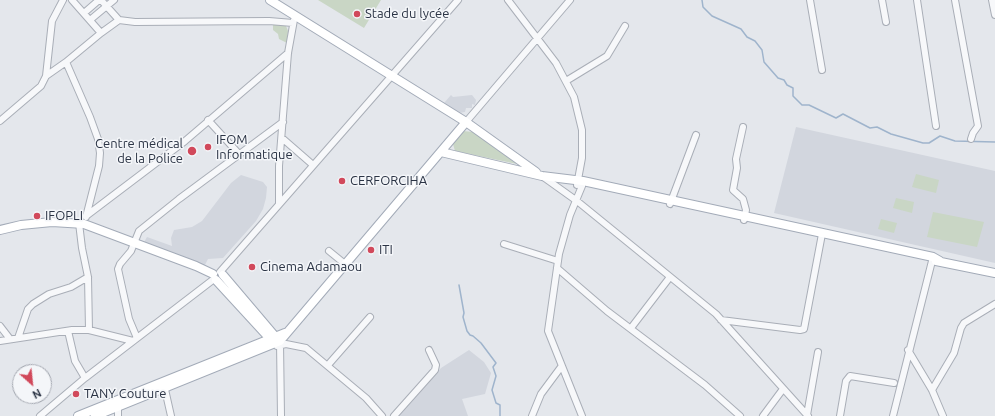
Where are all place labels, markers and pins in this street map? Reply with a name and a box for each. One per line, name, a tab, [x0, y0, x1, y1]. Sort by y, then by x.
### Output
place label: Stade du lycée	[365, 6, 449, 22]
marker: Stade du lycée	[352, 9, 362, 19]
place label: IFOM Informatique	[216, 132, 293, 163]
place label: Centre médical de la Police	[95, 136, 183, 167]
marker: IFOM Informatique	[203, 142, 213, 152]
marker: Centre médical de la Police	[186, 145, 198, 157]
place label: CERFORCIHA	[350, 173, 427, 189]
marker: CERFORCIHA	[337, 176, 347, 186]
place label: IFOPLI	[45, 208, 83, 224]
marker: IFOPLI	[32, 211, 42, 221]
place label: ITI	[379, 242, 393, 258]
marker: ITI	[366, 245, 376, 255]
place label: Cinema Adamaou	[260, 259, 362, 275]
marker: Cinema Adamaou	[247, 262, 257, 272]
place label: TANY Couture	[84, 386, 166, 402]
marker: TANY Couture	[71, 389, 81, 399]

